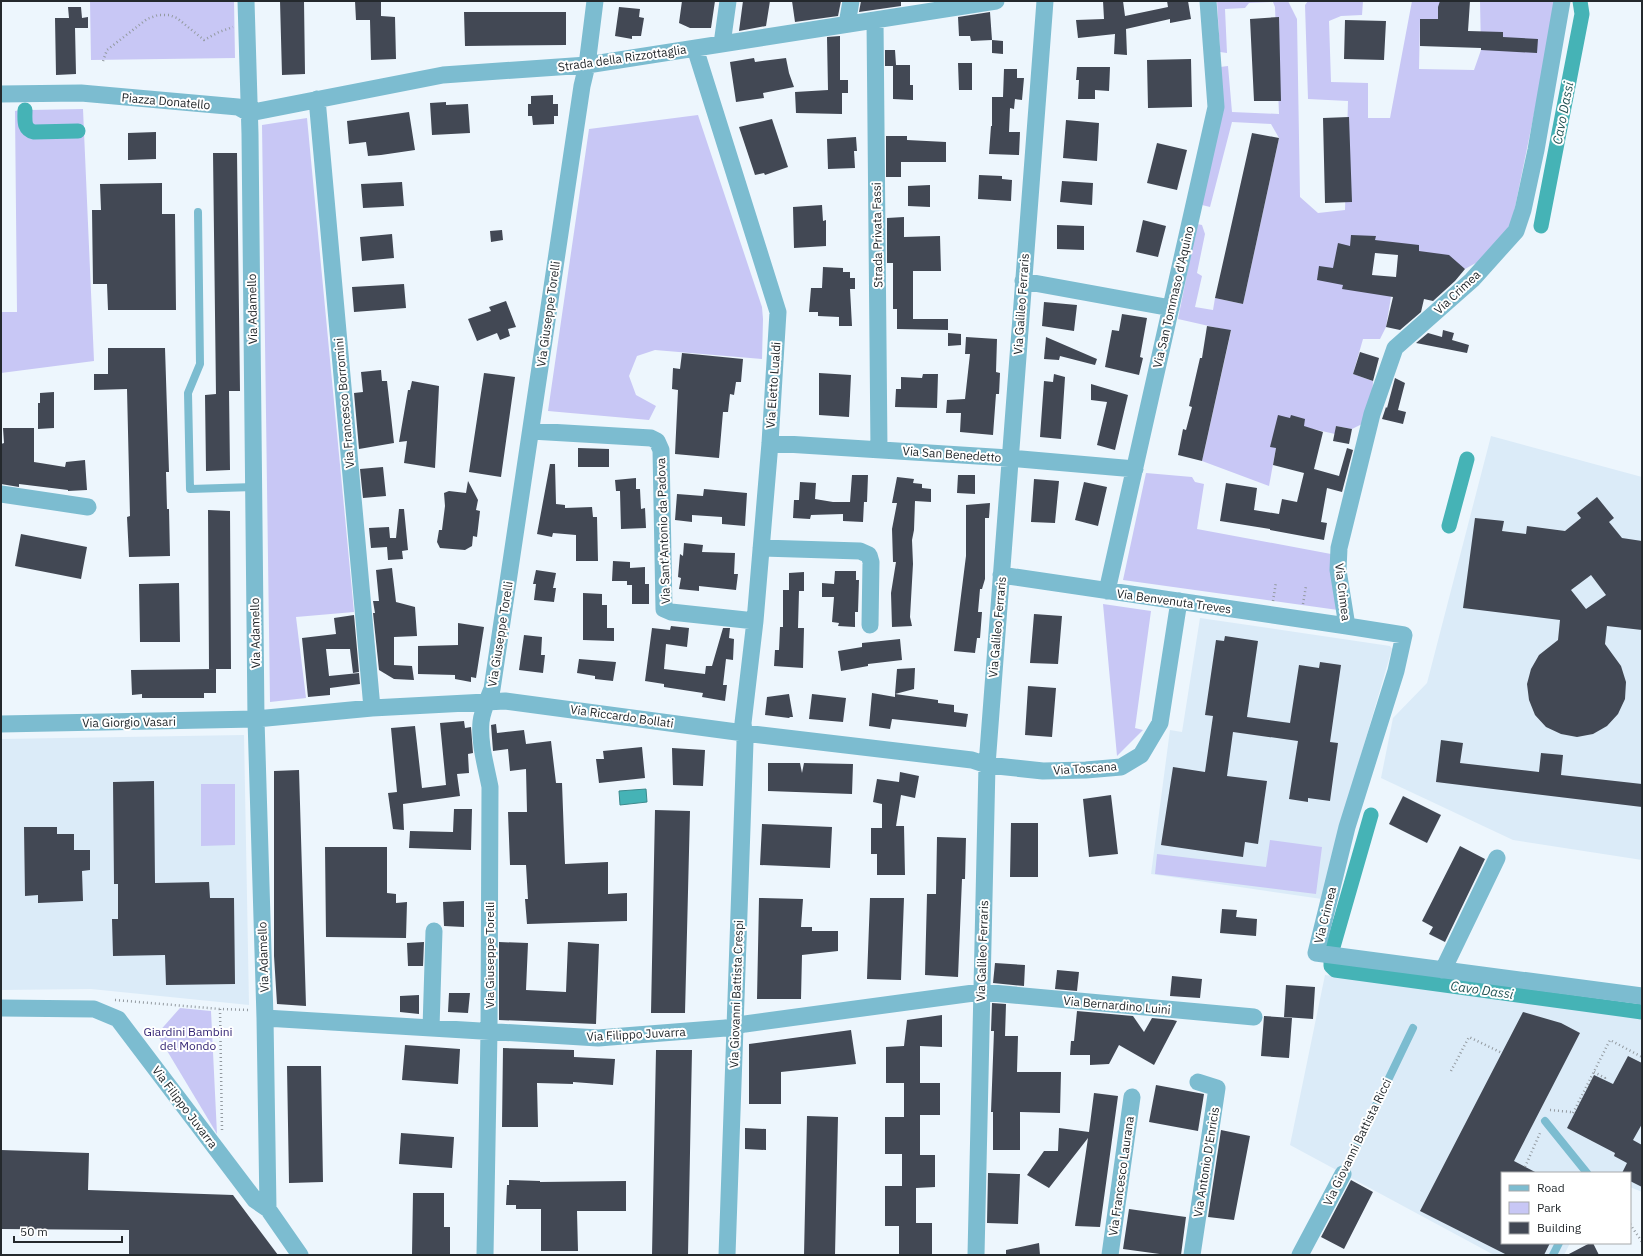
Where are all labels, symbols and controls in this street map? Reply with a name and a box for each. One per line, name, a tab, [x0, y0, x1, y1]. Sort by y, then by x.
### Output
street label: Strada della Rizzottaglia	[557, 41, 688, 74]
water label: Cavo Dassi	[1549, 80, 1577, 146]
street label: Piazza Donatello	[121, 90, 211, 112]
street label: Strada Privata Fassi	[869, 182, 885, 288]
street label: Via San Tommaso d'Aquino	[1149, 224, 1197, 370]
street label: Via Galileo Ferraris	[1010, 253, 1032, 355]
street label: Via Giuseppe Torelli	[533, 260, 563, 368]
street label: Via Crimea	[1431, 266, 1484, 317]
street label: Via Adamello	[244, 273, 260, 345]
street label: Via Francesco Borromini	[331, 337, 357, 469]
street label: Via Eletto Lualdi	[762, 341, 784, 429]
street label: Via San Benedetto	[902, 443, 1002, 465]
street label: Via Sant'Antonio da Padova	[653, 457, 673, 605]
street label: Via Crimea	[1332, 562, 1354, 622]
street label: Via Galileo Ferraris	[985, 576, 1009, 678]
street label: Via Giuseppe Torelli	[484, 580, 516, 688]
street label: Via Benvenuta Treves	[1116, 586, 1232, 616]
street label: Via Adamello	[247, 597, 263, 669]
street label: Via Riccardo Bollati	[569, 701, 675, 731]
street label: Via Giorgio Vasari	[82, 714, 176, 730]
street label: Via Toscana	[1053, 758, 1118, 778]
street label: Via Crimea	[1311, 885, 1339, 945]
street label: Via Galileo Ferraris	[973, 900, 991, 1002]
street label: Via Giuseppe Torelli	[482, 902, 497, 1008]
street label: Via Giovanni Battista Crespi	[726, 920, 746, 1068]
street label: Via Adamello	[254, 921, 272, 993]
water label: Cavo Dassi	[1450, 977, 1515, 1003]
street label: Via Bernardino Luini	[1063, 993, 1171, 1017]
park label: Giardini Bambini del Mondo	[143, 1024, 233, 1053]
street label: Via Filippo Juvarra	[586, 1024, 687, 1044]
street label: Via Filippo Juvarra	[149, 1063, 221, 1152]
street label: Via Giovanni Battista Ricci	[1320, 1076, 1394, 1208]
street label: Via Antonio D'Enricis	[1190, 1106, 1222, 1218]
street label: Via Francesco Laurana	[1105, 1115, 1137, 1237]
legend	[1501, 1172, 1631, 1244]
text: Road	[1537, 1180, 1565, 1195]
text: Park	[1537, 1200, 1562, 1215]
scale bar	[14, 1218, 122, 1244]
text: Building	[1537, 1220, 1582, 1235]
text: 50 m	[20, 1224, 48, 1239]

